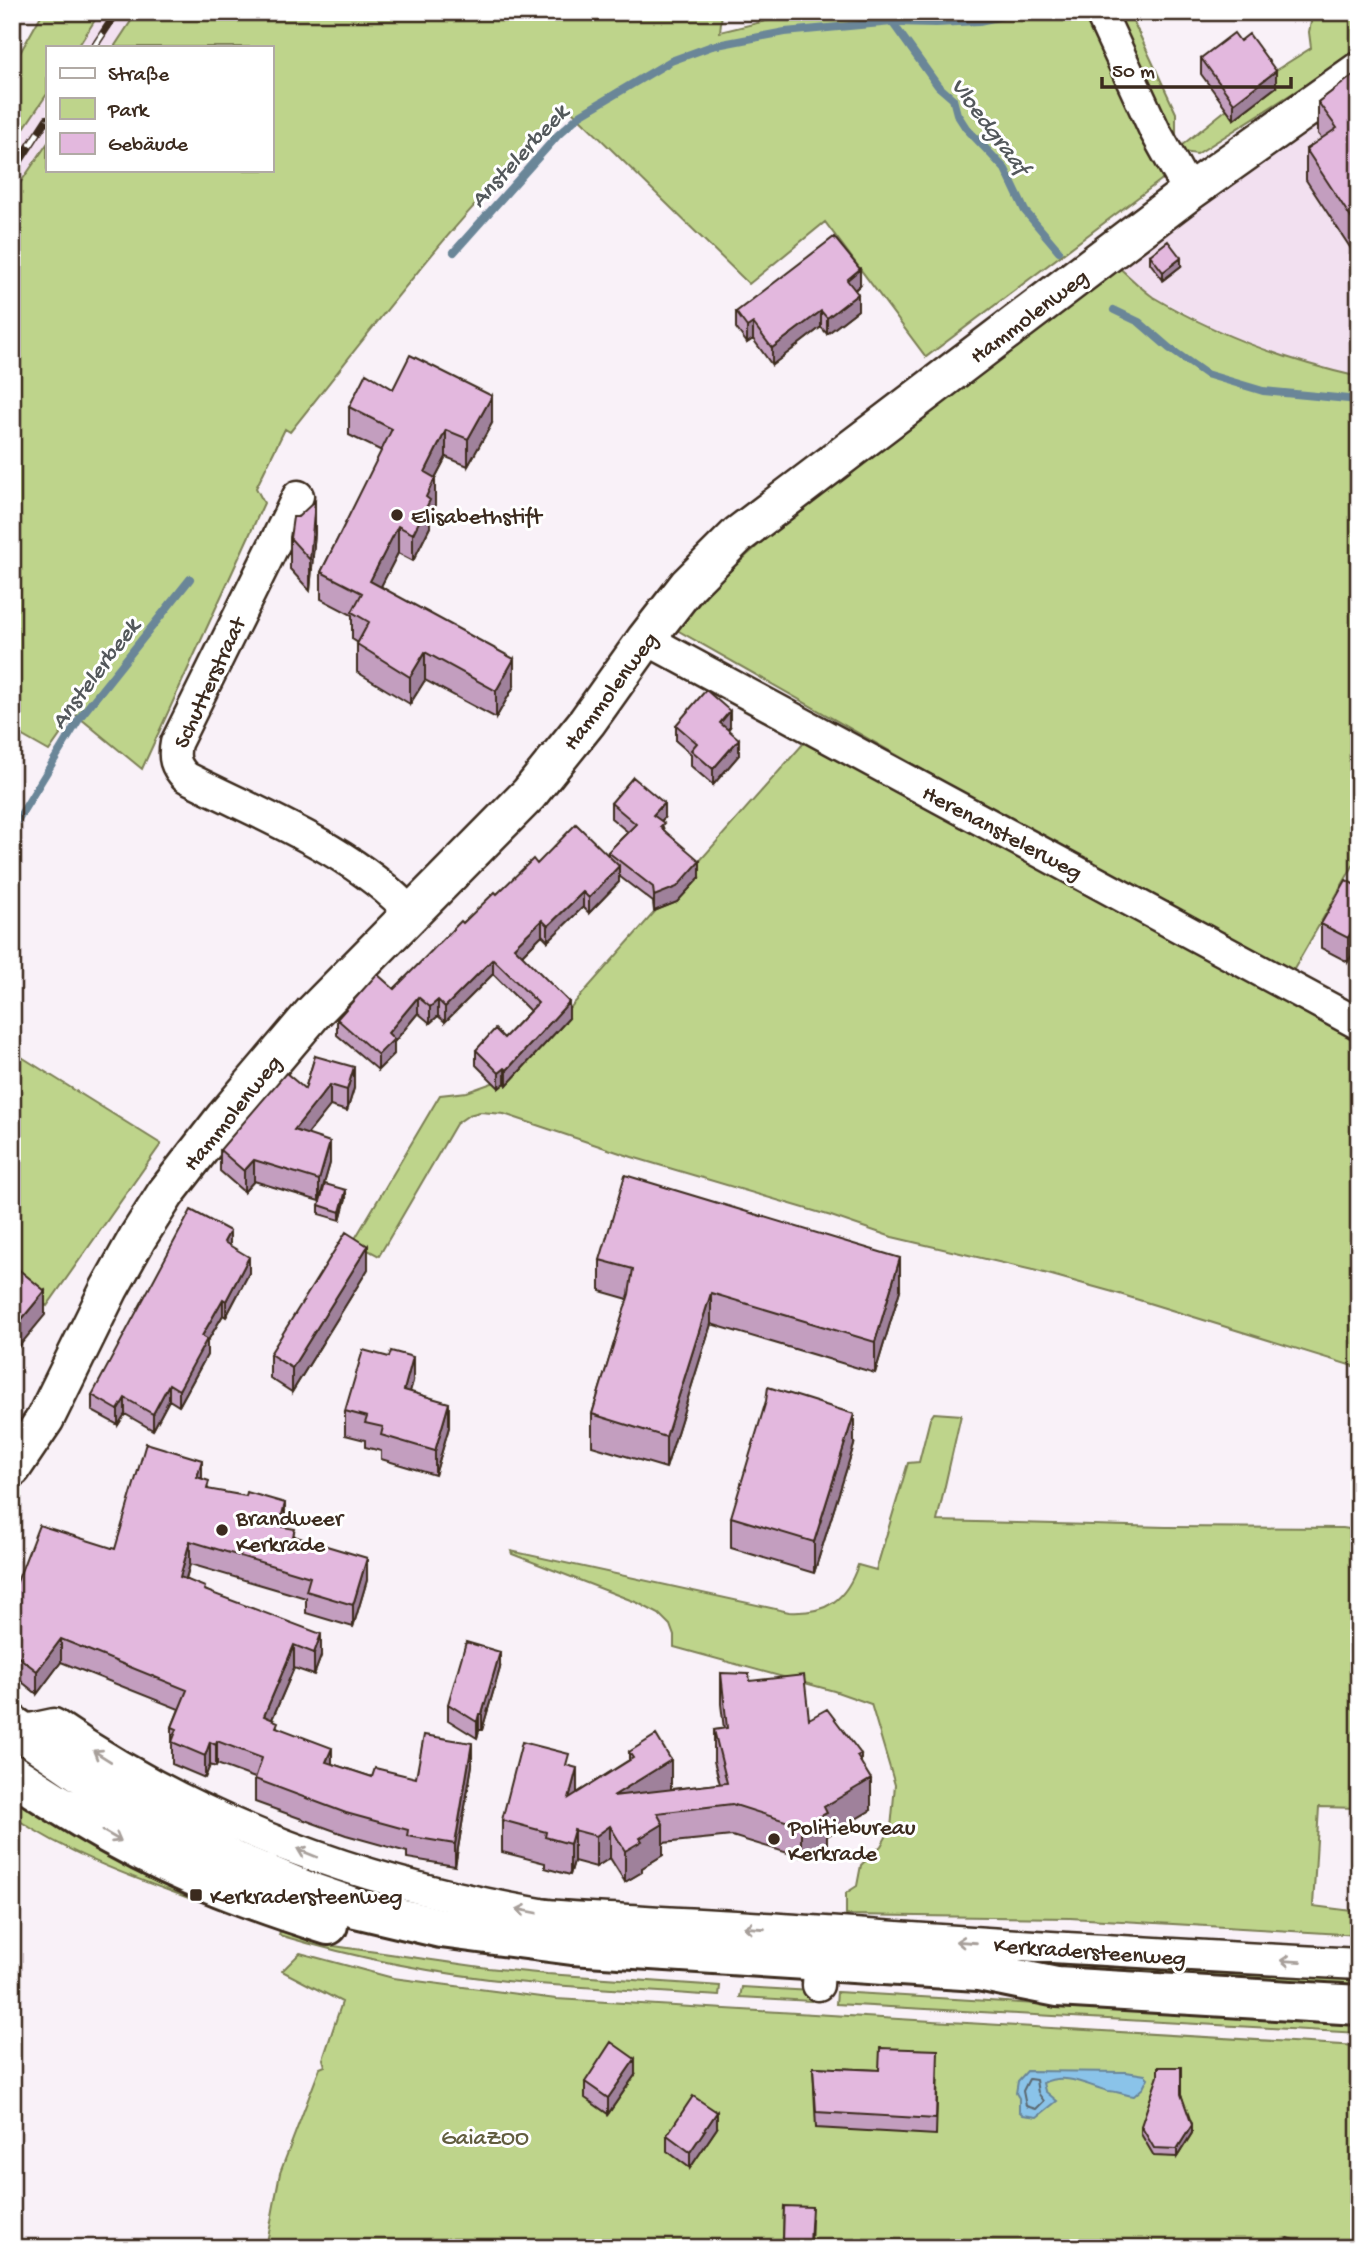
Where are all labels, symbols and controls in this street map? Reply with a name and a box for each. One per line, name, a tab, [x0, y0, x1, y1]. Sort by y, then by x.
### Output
legend	[46, 46, 273, 172]
scale bar	[1102, 46, 1290, 90]
text: 50 m	[1112, 61, 1155, 86]
text: Straße	[108, 64, 170, 89]
water label: Vloedgraaf	[942, 73, 1037, 185]
water label: Anstelerbeek	[465, 98, 577, 215]
text: Park	[107, 100, 151, 125]
text: Gebäude	[108, 134, 189, 159]
street label: Hammolenweg	[966, 265, 1095, 371]
place label: Elisabethstift	[411, 505, 543, 532]
marker: Elisabethstift	[389, 507, 405, 523]
water label: Anstelerbeek	[46, 612, 149, 736]
street label: Schutterstraat	[169, 612, 254, 753]
street label: Hammolenweg	[559, 628, 665, 757]
street label: Herenanstelerweg	[917, 781, 1086, 888]
street label: Hammolenweg	[179, 1051, 289, 1178]
place label: Brandweer Kerkrade	[235, 1507, 345, 1560]
marker: Brandweer Kerkrade	[214, 1522, 230, 1538]
one-way arrow	[93, 1749, 112, 1764]
place label: Politiebureau Kerkrade	[787, 1816, 916, 1869]
one-way arrow	[101, 1830, 122, 1843]
marker: Politiebureau Kerkrade	[766, 1831, 782, 1847]
one-way arrow	[297, 1846, 319, 1859]
place label: Kerkradersteenweg	[210, 1885, 403, 1912]
marker: Kerkradersteenweg	[188, 1887, 204, 1903]
one-way arrow	[516, 1903, 539, 1917]
one-way arrow	[743, 1921, 766, 1934]
street label: Kerkradersteenweg	[993, 1933, 1187, 1974]
one-way arrow	[955, 1935, 977, 1948]
one-way arrow	[1280, 1954, 1302, 1967]
park label: GaiaZOO	[441, 2126, 529, 2153]

